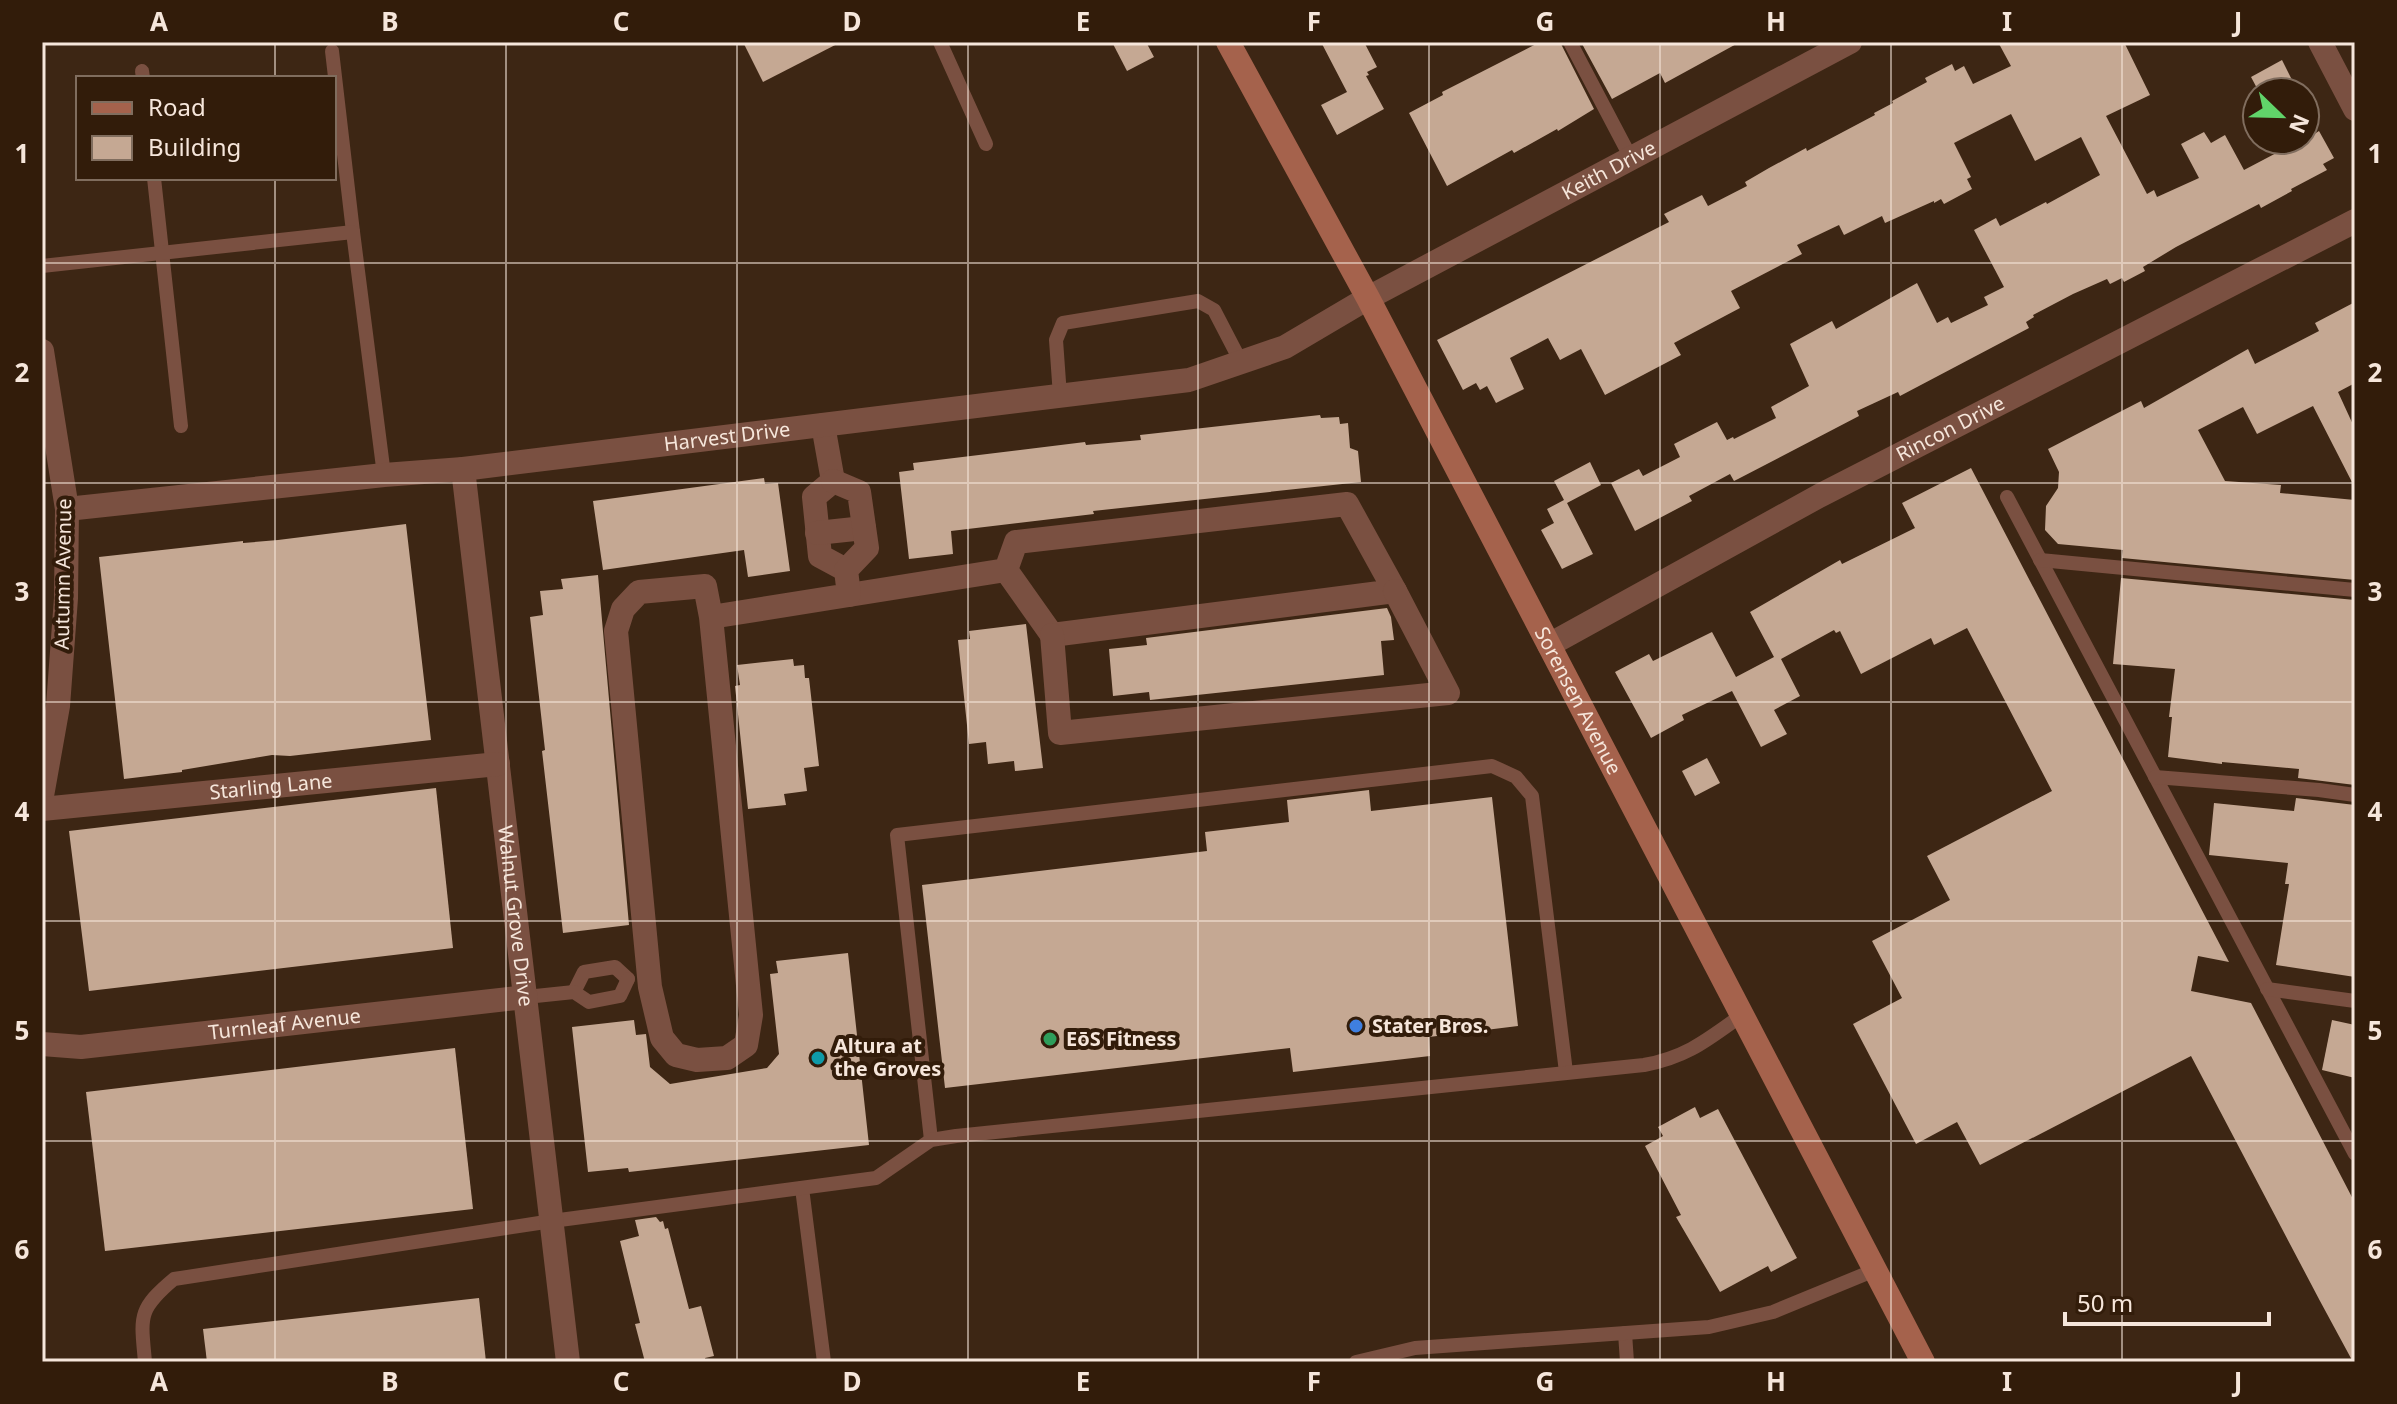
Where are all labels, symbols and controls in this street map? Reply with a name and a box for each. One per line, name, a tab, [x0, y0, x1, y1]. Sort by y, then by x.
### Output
text: A	[150, 3, 168, 39]
text: B	[381, 3, 399, 39]
text: C	[613, 3, 629, 39]
text: D	[842, 3, 862, 39]
text: E	[1076, 3, 1090, 39]
text: F	[1307, 3, 1321, 39]
text: G	[1536, 3, 1554, 39]
text: H	[1766, 3, 1786, 39]
text: I	[2002, 3, 2012, 39]
text: J	[2232, 3, 2242, 39]
legend	[76, 76, 336, 180]
north arrow	[2241, 76, 2321, 156]
text: Road	[148, 90, 206, 123]
text: N	[2283, 110, 2318, 138]
text: Building	[148, 130, 241, 163]
street label: Keith Drive	[1557, 134, 1660, 206]
text: 1	[15, 135, 29, 171]
text: 1	[2368, 135, 2382, 171]
text: 2	[15, 354, 30, 390]
text: 2	[2368, 354, 2383, 390]
street label: Rincon Drive	[1891, 389, 2009, 467]
street label: Harvest Drive	[662, 415, 792, 457]
street label: Autumn Avenue	[48, 498, 77, 650]
text: 3	[15, 573, 29, 609]
text: 3	[2368, 573, 2382, 609]
street label: Sorensen Avenue	[1529, 622, 1628, 779]
street label: Starling Lane	[208, 766, 334, 805]
text: 4	[15, 793, 30, 829]
text: 4	[2368, 793, 2383, 829]
street label: Walnut Grove Drive	[492, 824, 540, 1008]
street label: Turnleaf Avenue	[207, 1002, 362, 1046]
text: 5	[15, 1012, 29, 1048]
place label: Stater Bros.	[1372, 1012, 1488, 1039]
text: 5	[2368, 1012, 2382, 1048]
marker: Stater Bros.	[1347, 1017, 1365, 1035]
place label: EōS Fitness	[1066, 1025, 1177, 1052]
marker: EōS Fitness	[1041, 1030, 1059, 1048]
place label: Altura at the Groves	[834, 1032, 941, 1082]
marker: Altura at the Groves	[809, 1049, 827, 1067]
text: 6	[15, 1231, 30, 1267]
text: 6	[2368, 1231, 2383, 1267]
scale bar	[2065, 1276, 2269, 1326]
text: 50 m	[2077, 1286, 2133, 1319]
text: A	[150, 1363, 168, 1399]
text: B	[381, 1363, 399, 1399]
text: C	[613, 1363, 629, 1399]
text: D	[842, 1363, 862, 1399]
text: E	[1076, 1363, 1090, 1399]
text: F	[1307, 1363, 1321, 1399]
text: G	[1536, 1363, 1554, 1399]
text: H	[1766, 1363, 1786, 1399]
text: I	[2002, 1363, 2012, 1399]
text: J	[2232, 1363, 2242, 1399]

